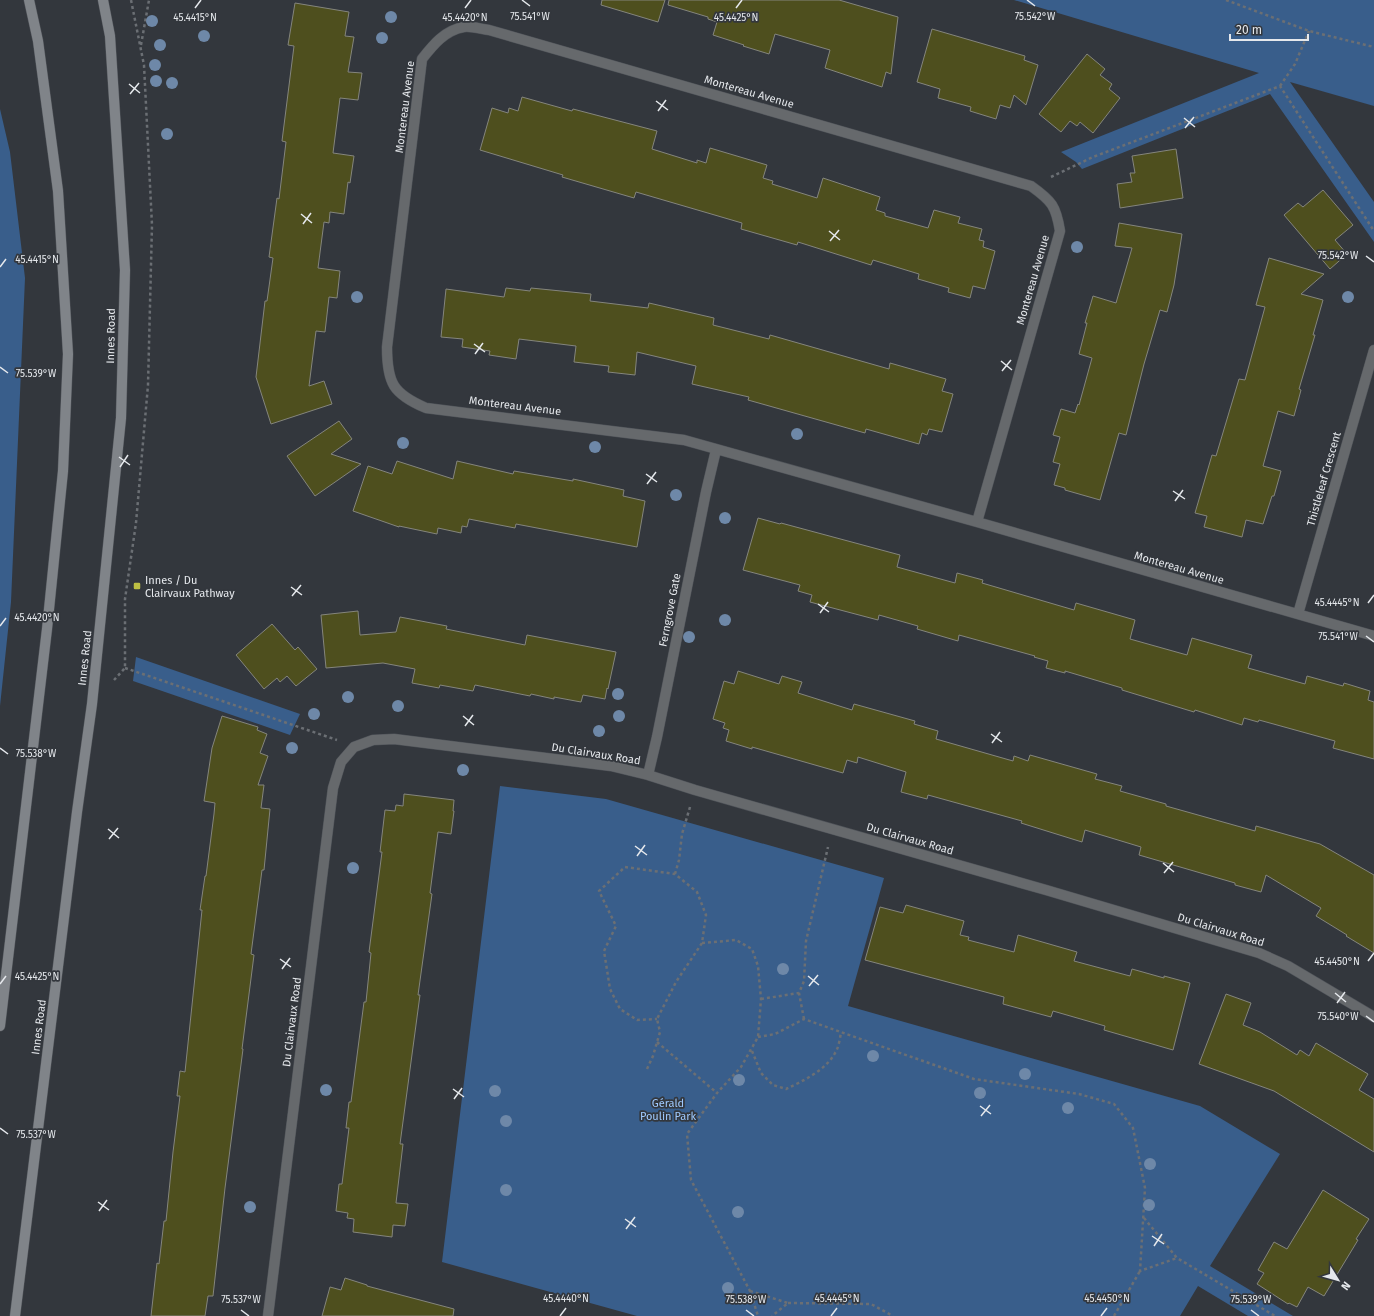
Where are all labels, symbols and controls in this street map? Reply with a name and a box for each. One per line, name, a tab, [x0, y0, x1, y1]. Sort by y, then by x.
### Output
text: 75.541°W	[510, 11, 550, 23]
text: 75.542°W	[1015, 11, 1056, 23]
text: 45.4415°N	[173, 12, 217, 24]
text: 45.4420°N	[442, 12, 488, 24]
text: 45.4425°N	[714, 12, 758, 24]
scale bar	[1230, 16, 1308, 42]
text: 20 m	[1236, 23, 1262, 37]
street label: Montereau Avenue	[393, 60, 417, 154]
street label: Montereau Avenue	[703, 73, 795, 111]
street label: Montereau Avenue	[1014, 234, 1052, 326]
text: 75.542°W	[1318, 250, 1359, 262]
text: 45.4415°N	[15, 254, 59, 266]
street label: Innes Road	[104, 308, 118, 364]
text: 75.539°W	[16, 368, 57, 380]
street label: Montereau Avenue	[468, 394, 562, 418]
street label: Thistleleaf Crescent	[1304, 430, 1344, 528]
street label: Montereau Avenue	[1133, 549, 1225, 587]
street label: Ferngrove Gate	[656, 572, 684, 648]
place label: Innes / Du Clairvaux Pathway	[145, 574, 235, 600]
marker: Innes / Du Clairvaux Pathway	[132, 581, 142, 591]
text: 45.4445°N	[1314, 597, 1360, 609]
text: 45.4420°N	[14, 612, 60, 624]
street label: Innes Road	[76, 630, 94, 686]
text: 75.541°W	[1318, 631, 1358, 643]
street label: Du Clairvaux Road	[550, 741, 642, 767]
text: 75.538°W	[16, 748, 57, 760]
street label: Du Clairvaux Road	[865, 820, 955, 858]
street label: Du Clairvaux Road	[1176, 911, 1266, 949]
text: 45.4450°N	[1314, 956, 1360, 968]
text: 45.4425°N	[15, 971, 59, 983]
street label: Du Clairvaux Road	[280, 976, 304, 1068]
street label: Innes Road	[29, 999, 49, 1055]
text: 75.540°W	[1317, 1011, 1359, 1023]
park label: Gérald Poulin Park	[640, 1097, 696, 1123]
text: 75.537°W	[16, 1129, 57, 1141]
north arrow	[1318, 1260, 1358, 1300]
text: N	[1338, 1279, 1353, 1293]
text: 45.4440°N	[543, 1293, 589, 1305]
text: 45.4445°N	[814, 1293, 860, 1305]
text: 45.4450°N	[1084, 1293, 1130, 1305]
text: 75.537°W	[221, 1294, 262, 1306]
text: 75.538°W	[726, 1294, 767, 1306]
text: 75.539°W	[1231, 1294, 1272, 1306]

